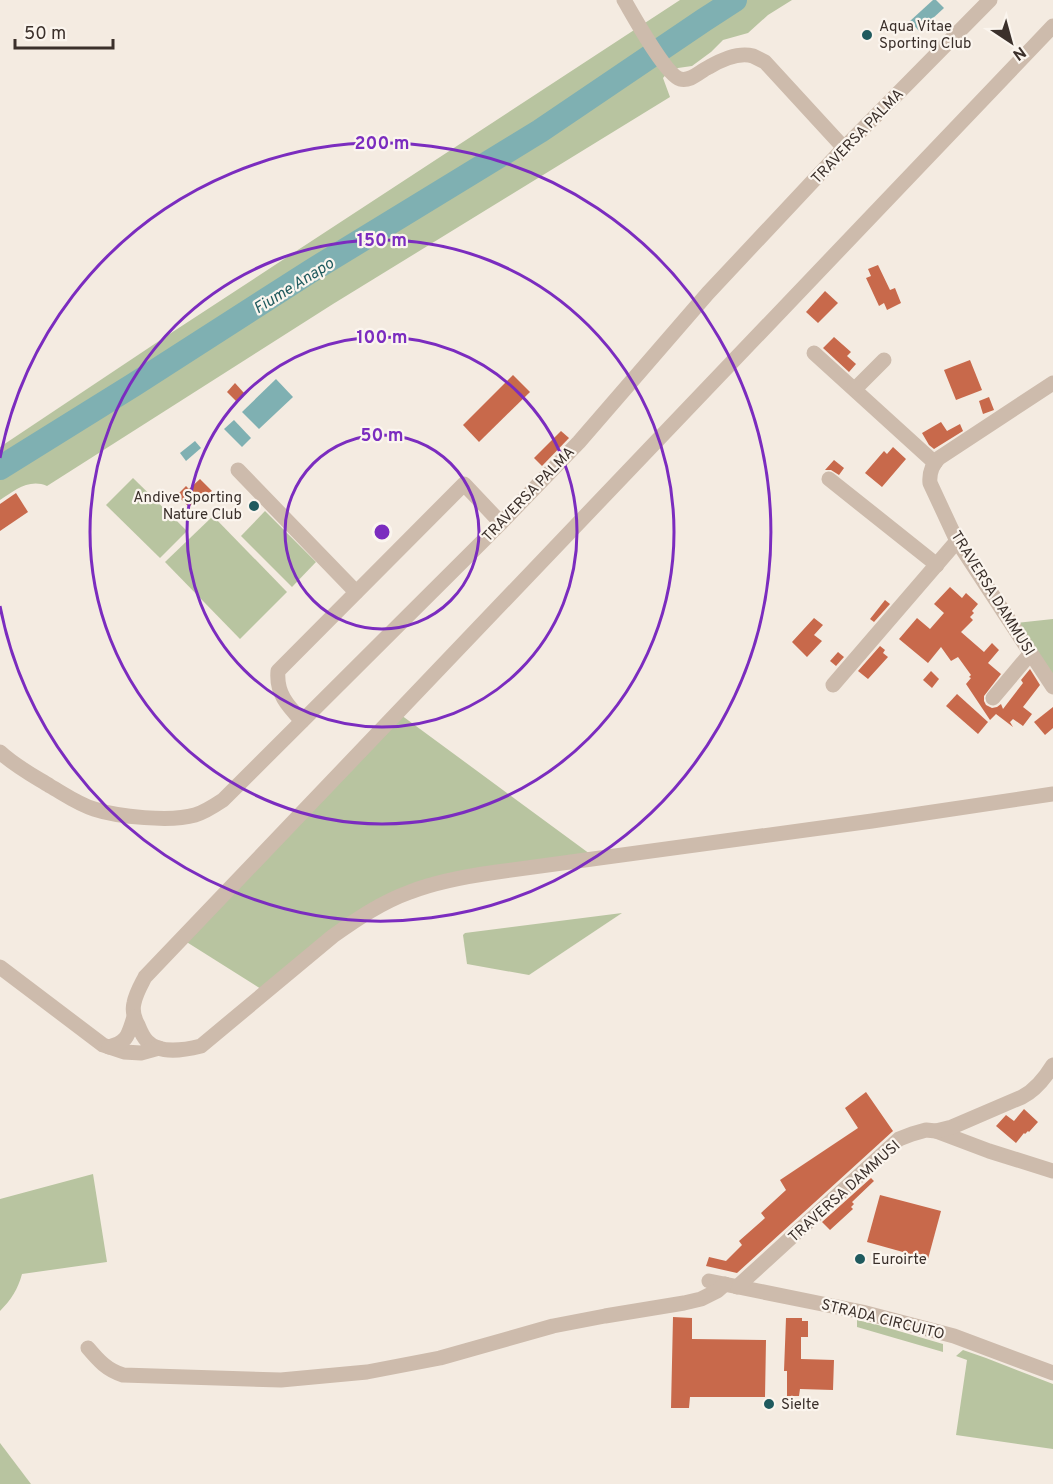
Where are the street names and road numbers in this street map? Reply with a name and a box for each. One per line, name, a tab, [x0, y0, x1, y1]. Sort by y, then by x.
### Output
street label: TRAVERSA PALMA	[808, 85, 908, 189]
street label: TRAVERSA PALMA	[479, 443, 579, 547]
street label: TRAVERSA DAMMUSI	[946, 528, 1038, 660]
street label: TRAVERSA DAMMUSI	[785, 1137, 905, 1247]
street label: STRADA CIRCUITO	[819, 1296, 946, 1345]

